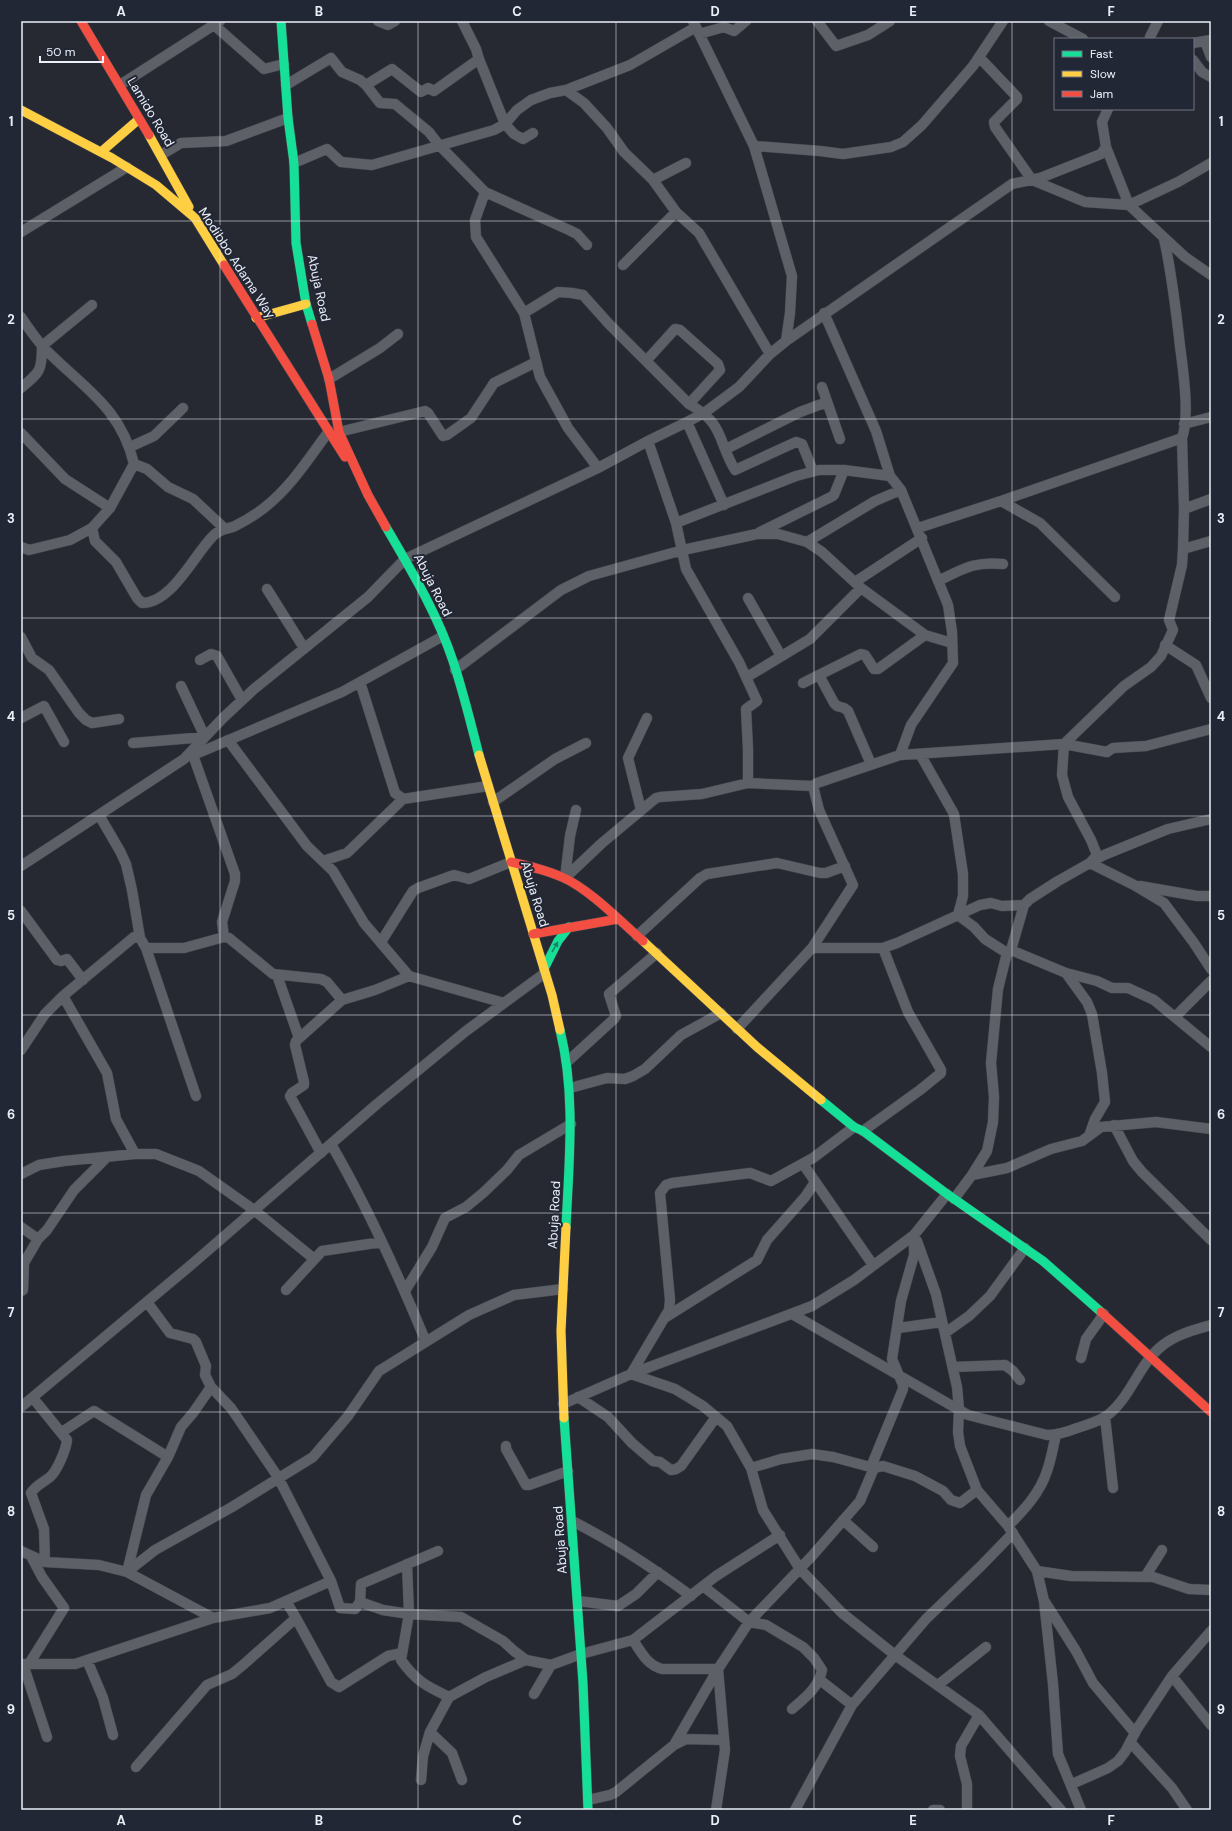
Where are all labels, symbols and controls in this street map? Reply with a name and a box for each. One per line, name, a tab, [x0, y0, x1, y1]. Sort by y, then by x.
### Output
text: A	[116, 3, 126, 20]
text: B	[315, 3, 323, 20]
text: C	[512, 3, 522, 20]
text: D	[710, 3, 720, 20]
text: E	[909, 3, 917, 20]
text: F	[1107, 3, 1115, 20]
scale bar	[40, 38, 103, 64]
legend	[1054, 38, 1194, 110]
text: 50 m	[46, 44, 75, 60]
text: Fast	[1090, 46, 1113, 62]
text: Slow	[1090, 66, 1116, 82]
street label: Lamido Road	[124, 74, 178, 150]
text: Jam	[1090, 86, 1113, 102]
text: 1	[9, 113, 13, 130]
text: 1	[1219, 113, 1223, 130]
street label: Modibbo Adama Way	[195, 204, 279, 322]
street label: Abuja Road	[304, 253, 334, 323]
text: 2	[7, 311, 15, 328]
text: 2	[1217, 311, 1225, 328]
text: 3	[7, 510, 15, 527]
text: 3	[1217, 510, 1225, 527]
street label: Abuja Road	[410, 551, 456, 619]
text: 4	[7, 708, 15, 725]
text: 4	[1217, 708, 1225, 725]
street label: Abuja Road	[517, 859, 553, 929]
text: 5	[7, 907, 15, 924]
text: 5	[1217, 907, 1225, 924]
one-way arrow	[552, 941, 558, 953]
text: 6	[7, 1106, 15, 1123]
text: 6	[1217, 1106, 1225, 1123]
street label: Abuja Road	[544, 1181, 564, 1249]
text: 7	[8, 1304, 15, 1321]
text: 7	[1218, 1304, 1225, 1321]
text: 8	[7, 1503, 15, 1520]
text: 8	[1217, 1503, 1225, 1520]
street label: Abuja Road	[549, 1505, 571, 1575]
text: 9	[7, 1701, 15, 1718]
text: 9	[1217, 1701, 1225, 1718]
text: A	[116, 1812, 126, 1829]
text: B	[315, 1812, 323, 1829]
text: C	[512, 1812, 522, 1829]
text: D	[710, 1812, 720, 1829]
text: E	[909, 1812, 917, 1829]
text: F	[1107, 1812, 1115, 1829]

